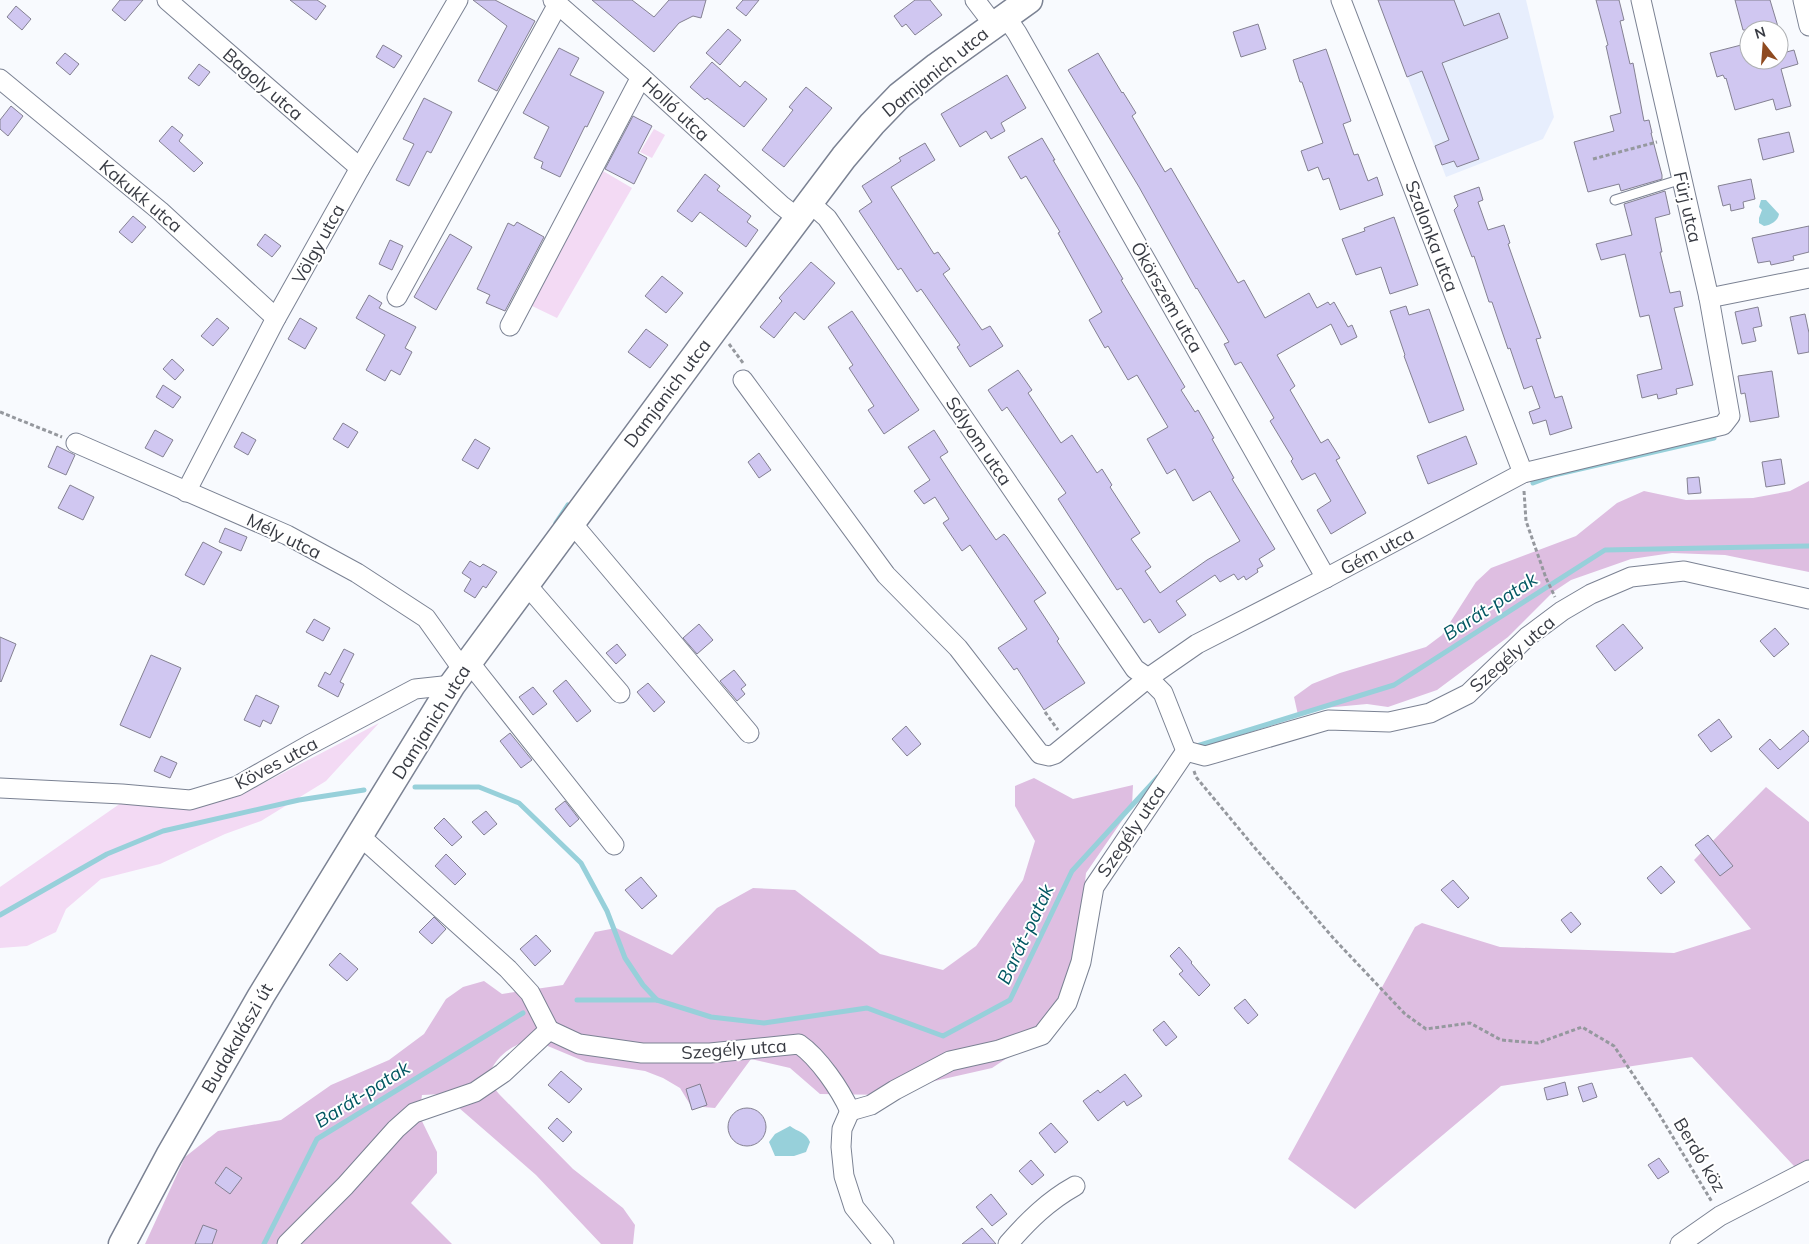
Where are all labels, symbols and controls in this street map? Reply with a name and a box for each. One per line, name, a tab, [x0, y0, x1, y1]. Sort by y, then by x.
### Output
north arrow	[1739, 20, 1789, 70]
street label: Damjanich utca	[877, 22, 993, 122]
text: N	[1753, 22, 1768, 43]
street label: Bagoly utca	[218, 43, 308, 125]
street label: Holló utca	[637, 72, 715, 146]
street label: Kakukk utca	[95, 155, 187, 237]
street label: Fürj utca	[1669, 169, 1707, 245]
street label: Szalonka utca	[1400, 177, 1464, 295]
street label: Völgy utca	[287, 200, 349, 288]
street label: Ökörszem utca	[1126, 237, 1208, 357]
street label: Damjanich utca	[619, 334, 715, 452]
street label: Sólyom utca	[941, 392, 1017, 490]
street label: Mély utca	[243, 508, 325, 564]
street label: Gém utca	[1336, 522, 1418, 580]
water label: Barát-patak	[1438, 566, 1543, 645]
street label: Szegély utca	[1465, 611, 1559, 697]
street label: Damjanich utca	[387, 661, 475, 783]
street label: Köves utca	[231, 732, 321, 794]
street label: Szegély utca	[1092, 781, 1170, 881]
water label: Barát-patak	[991, 879, 1059, 988]
street label: Budakalászi út	[196, 979, 278, 1097]
street label: Szegély utca	[681, 1034, 787, 1064]
water label: Barát-patak	[310, 1055, 415, 1133]
street label: Berdó köz	[1669, 1114, 1731, 1196]

